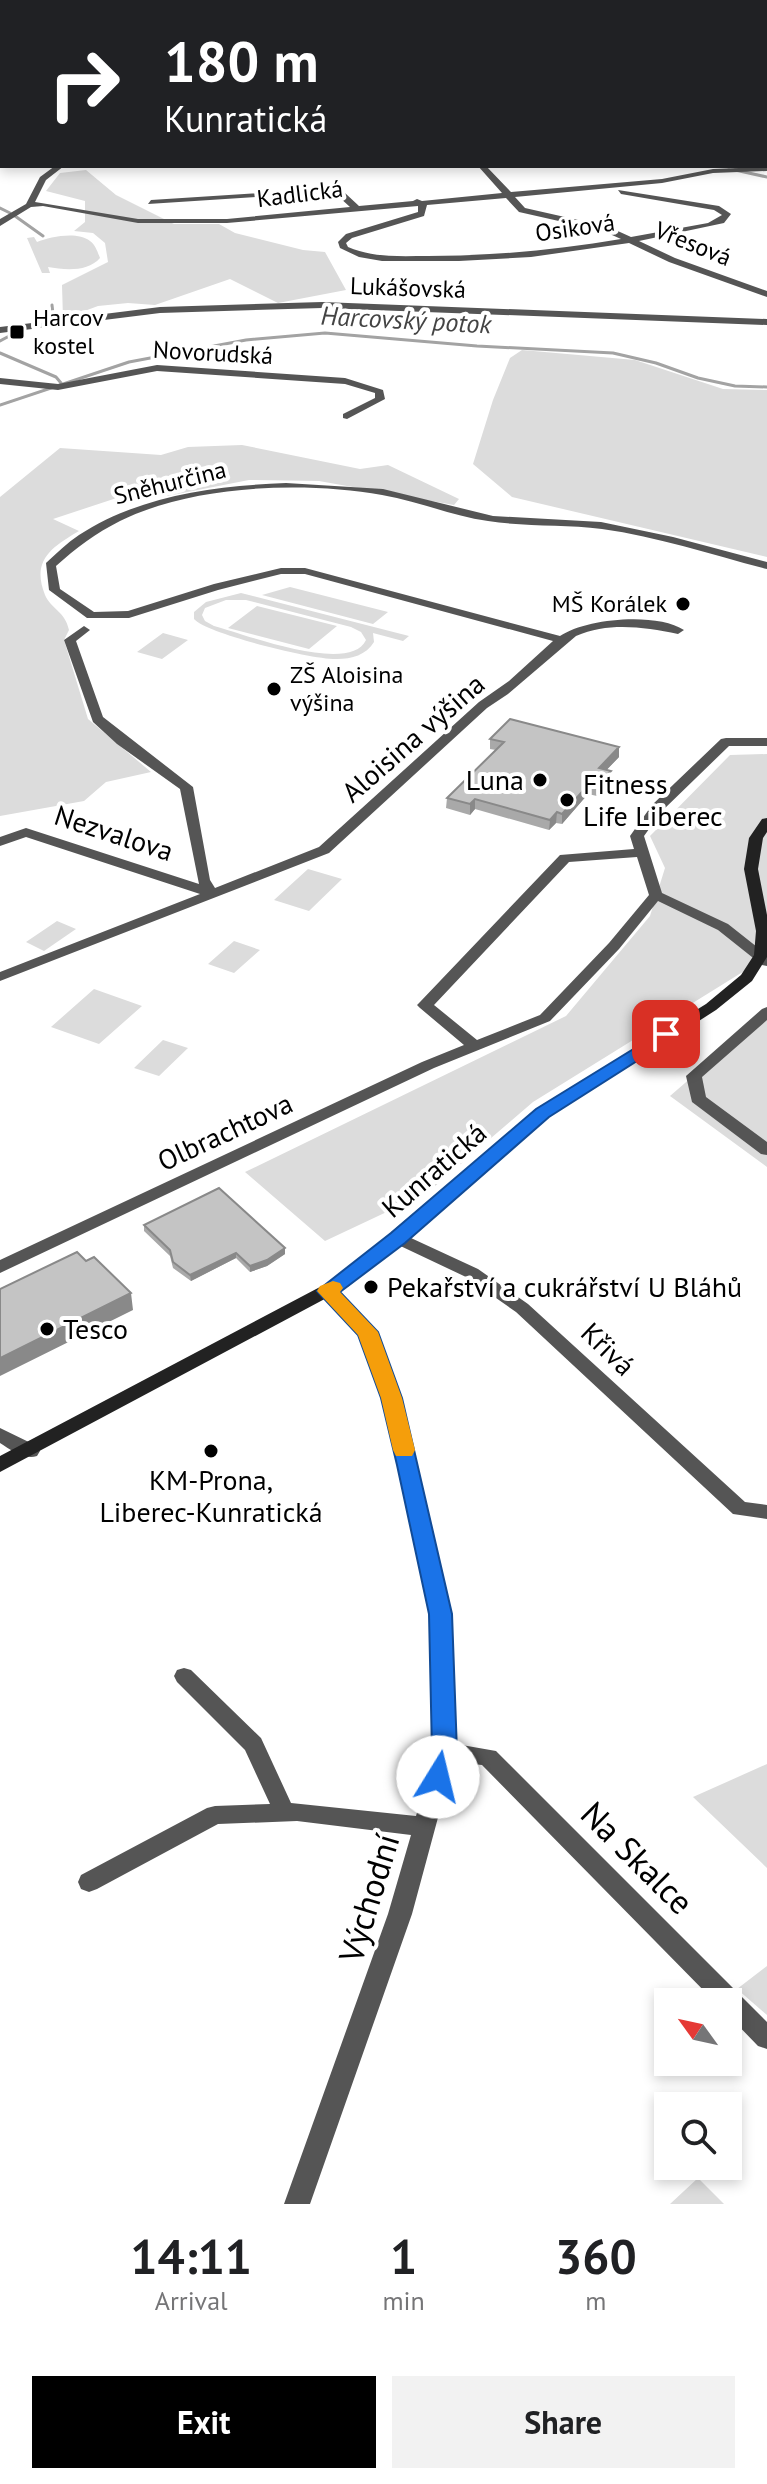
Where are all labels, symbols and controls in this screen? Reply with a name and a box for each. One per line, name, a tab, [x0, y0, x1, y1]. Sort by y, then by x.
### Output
text: 180 m	[164, 25, 319, 97]
icon: right	[32, 32, 136, 136]
text: Kunratická	[164, 95, 327, 142]
street label: Kadlická	[255, 173, 345, 214]
street label: Osiková	[533, 207, 617, 248]
street label: Vřesová	[649, 214, 736, 273]
street label: Lukášovská	[349, 270, 467, 305]
water label: Harcovský potok	[320, 299, 493, 341]
place label: Harcov kostel	[33, 302, 104, 361]
marker: Harcov kostel	[8, 323, 26, 341]
street label: Novorudská	[152, 334, 274, 371]
street label: Sněhurčina	[111, 454, 229, 511]
place label: MŠ Korálek	[552, 588, 668, 619]
marker: MŠ Korálek	[674, 595, 692, 613]
place label: ZŠ Aloisina výšina	[290, 659, 403, 718]
street label: Aloisina výšina	[333, 665, 492, 810]
marker: ZŠ Aloisina výšina	[265, 680, 283, 698]
place label: Luna	[466, 761, 524, 798]
place label: Fitness Life Liberec	[583, 765, 723, 834]
marker: Luna	[531, 771, 549, 789]
marker: Fitness Life Liberec	[558, 791, 576, 809]
street label: Nezvalova	[50, 796, 178, 869]
pin	[632, 1000, 700, 1068]
icon: arrive	[644, 1012, 688, 1056]
street label: Olbrachtova	[151, 1084, 298, 1179]
street label: Kunratická	[374, 1114, 494, 1225]
place label: Pekařství a cukrářství U Bláhů	[387, 1268, 742, 1305]
marker: Pekařství a cukrářství U Bláhů	[362, 1278, 380, 1296]
place label: Tesco	[63, 1310, 128, 1347]
street label: Křivá	[573, 1314, 643, 1383]
marker: Tesco	[38, 1320, 56, 1338]
marker: KM-Prona, Liberec-Kunratická	[202, 1442, 220, 1460]
place label: KM-Prona, Liberec-Kunratická	[99, 1461, 323, 1530]
position arrow	[396, 1735, 480, 1819]
street label: Na Skalce	[572, 1792, 703, 1923]
street label: Východní	[327, 1828, 408, 1968]
north arrow	[654, 1988, 742, 2076]
map controls	[654, 1988, 742, 2180]
button: search	[654, 2092, 742, 2180]
text: 14:11	[130, 2225, 252, 2287]
text: 1	[390, 2225, 417, 2287]
text: 360	[555, 2225, 637, 2287]
text: Arrival	[155, 2284, 228, 2317]
text: min	[382, 2284, 425, 2317]
text: m	[585, 2284, 606, 2317]
button: Exit	[32, 2376, 376, 2468]
button: Share	[392, 2376, 735, 2468]

